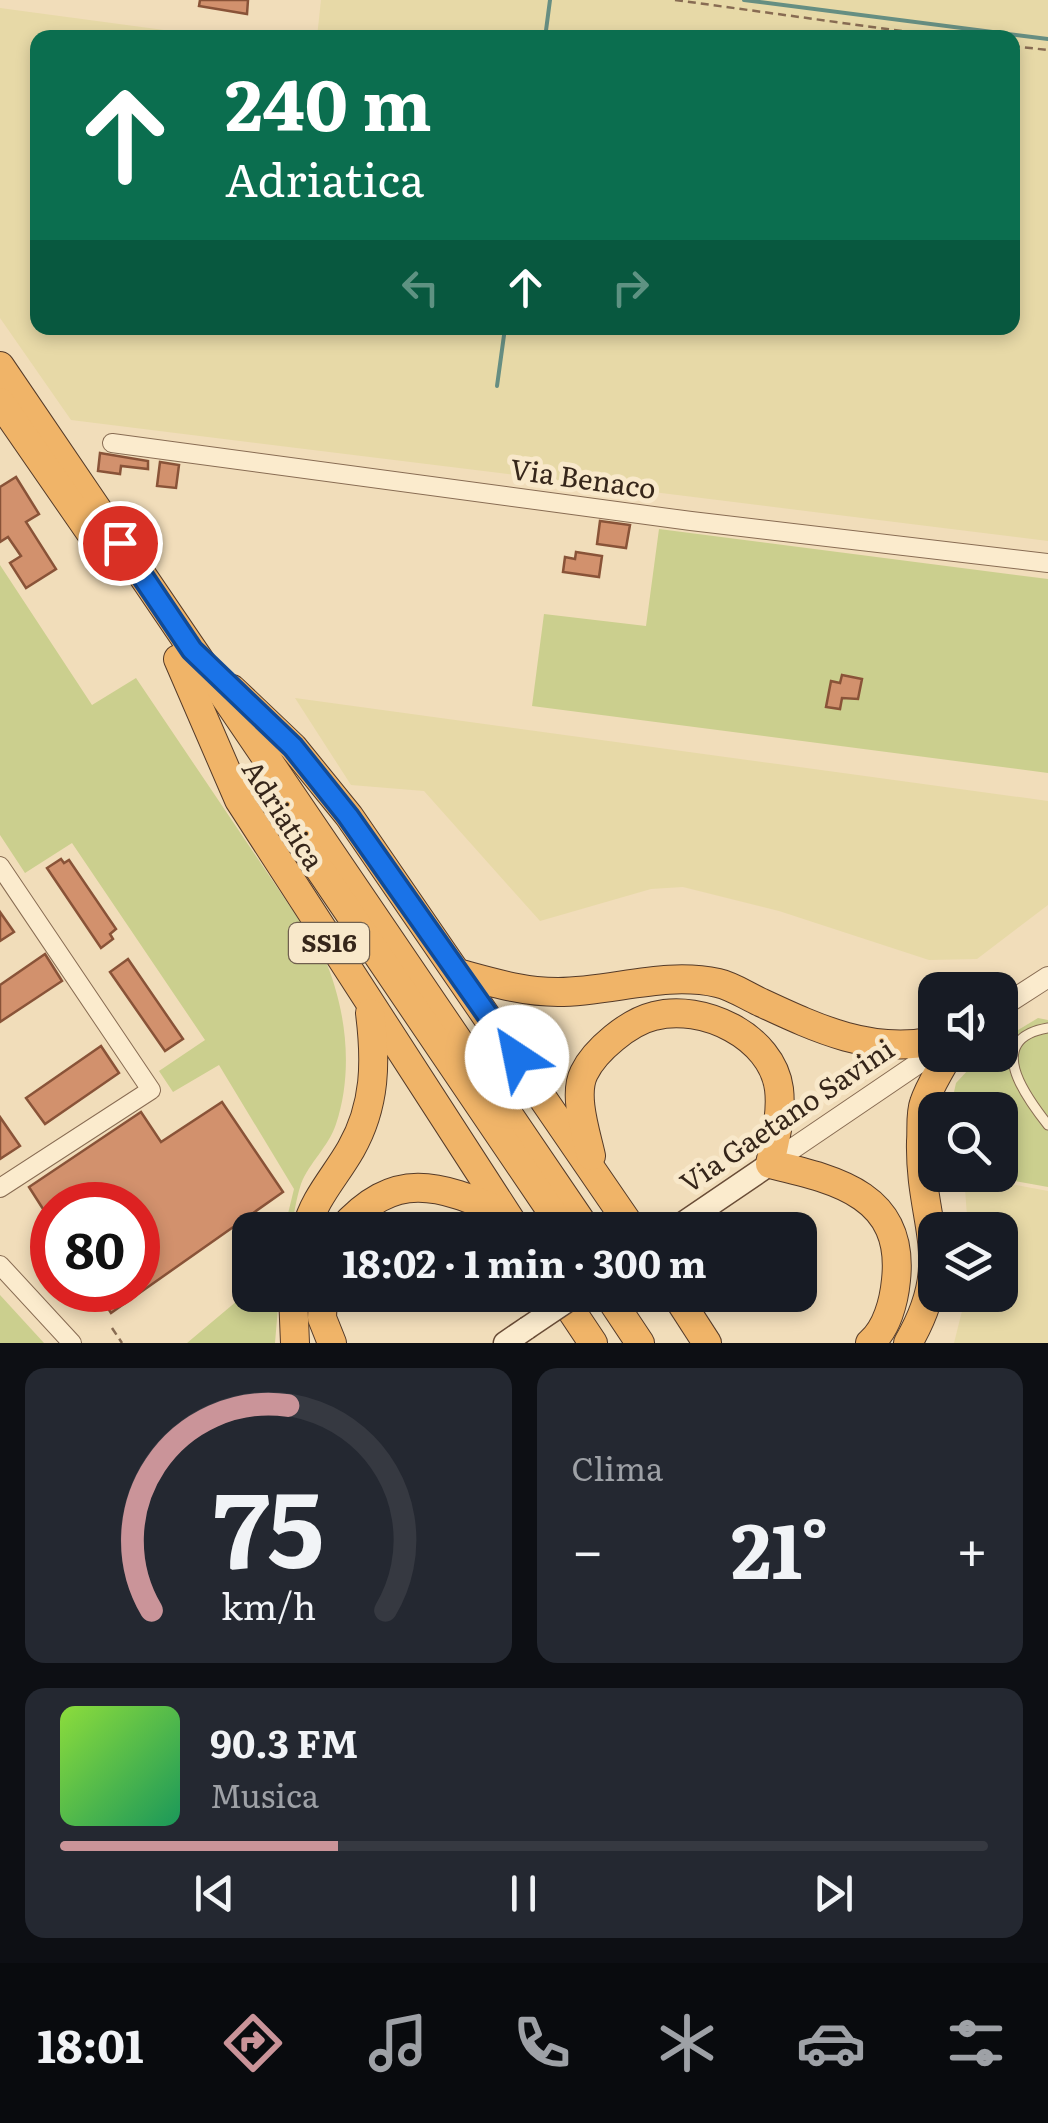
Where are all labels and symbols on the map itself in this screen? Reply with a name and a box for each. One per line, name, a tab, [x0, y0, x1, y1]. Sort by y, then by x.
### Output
street label: Via Benaco	[508, 446, 659, 508]
pin	[78, 501, 163, 586]
street label: Adriatica	[233, 750, 336, 877]
road number: SS16	[289, 923, 369, 963]
position arrow	[465, 1005, 569, 1109]
street label: Via Gaetano Savini	[670, 1027, 902, 1202]
speed limit sign: 80	[30, 1182, 160, 1312]

